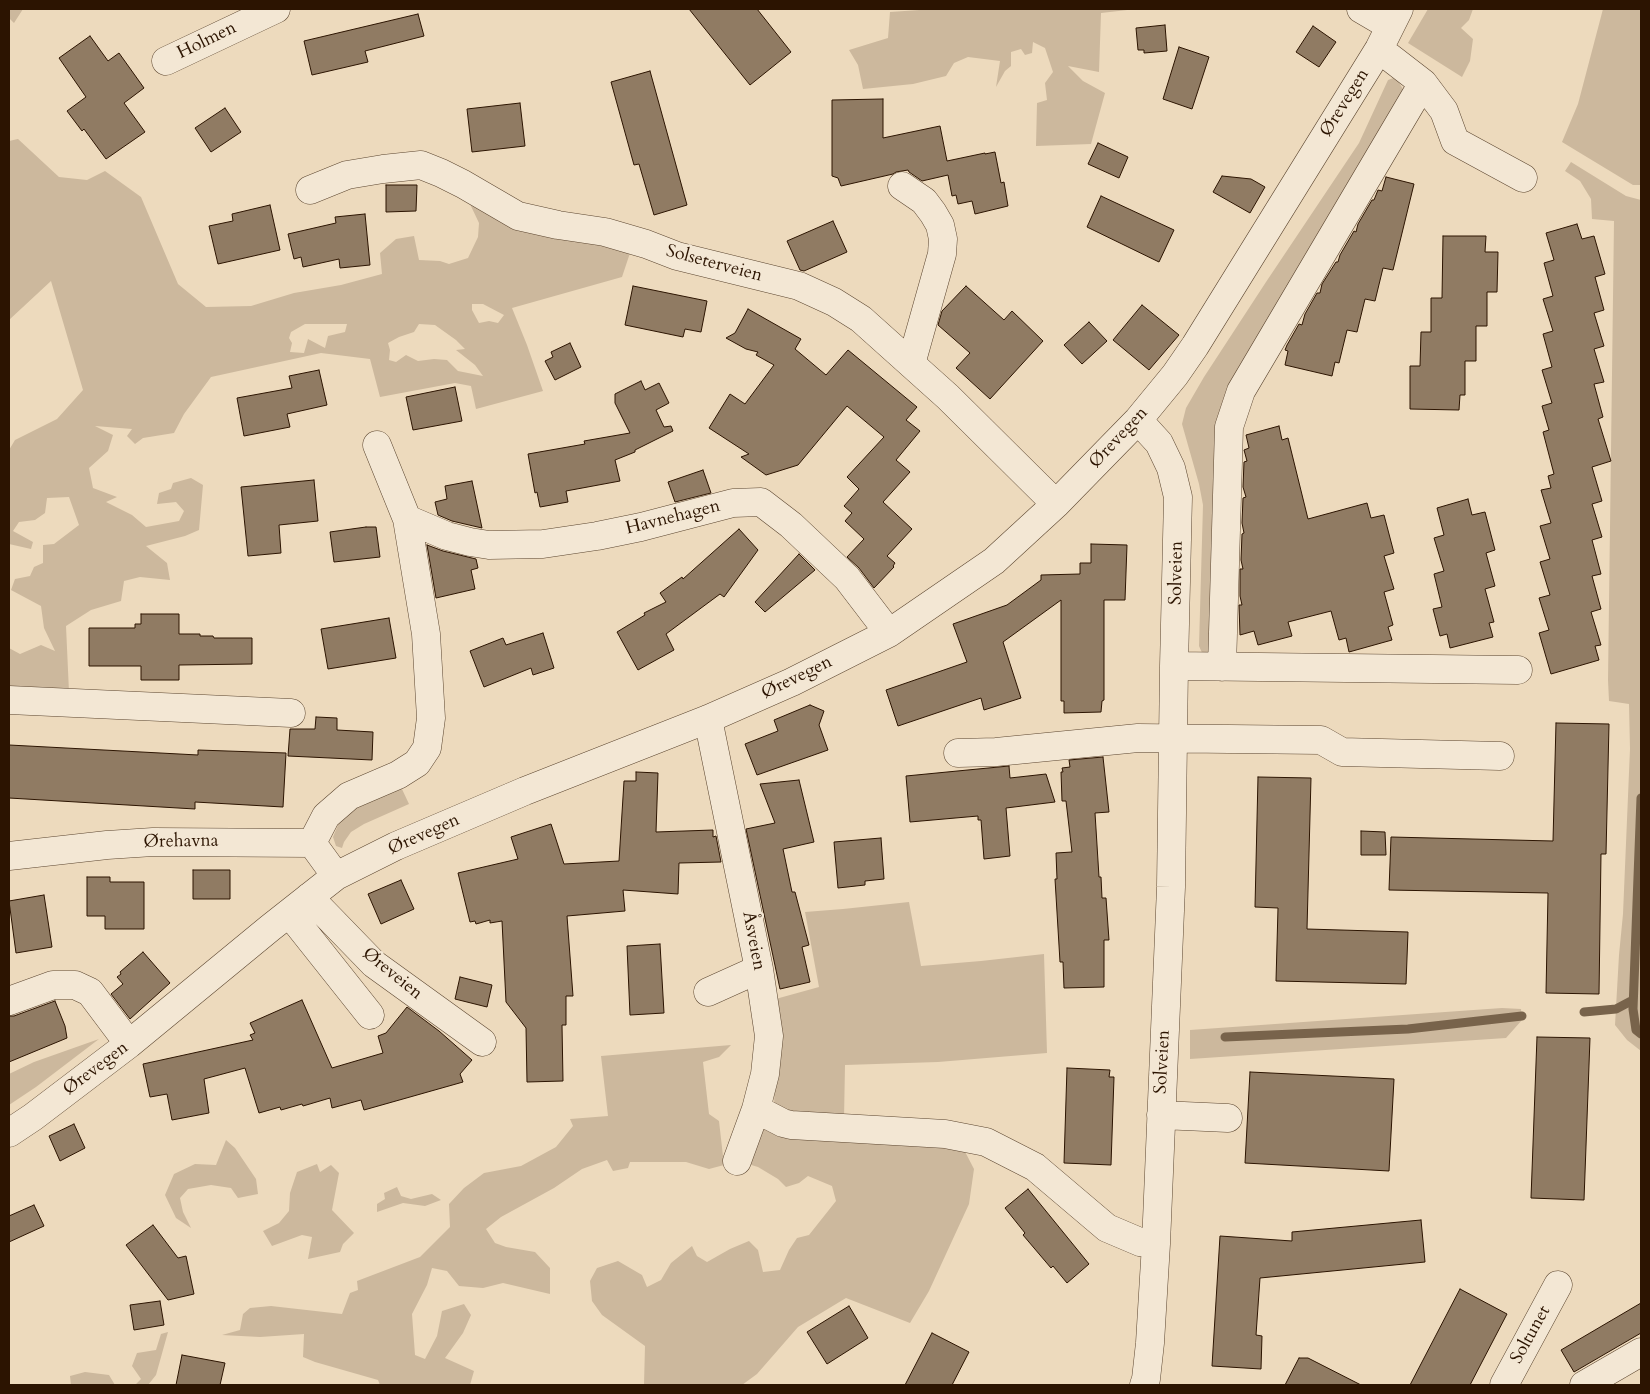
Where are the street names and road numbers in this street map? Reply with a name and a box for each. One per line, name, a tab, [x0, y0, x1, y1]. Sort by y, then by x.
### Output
street label: Holmen	[174, 17, 240, 65]
street label: Ørevegen	[1316, 65, 1374, 141]
street label: Solseterveien	[664, 241, 764, 287]
street label: Ørevegen	[1085, 403, 1153, 473]
street label: Havnehagen	[624, 496, 722, 540]
street label: Solveien	[1166, 541, 1188, 605]
street label: Ørevegen	[758, 652, 836, 704]
street label: Ørevegen	[385, 810, 463, 860]
street label: Ørehavna	[143, 831, 219, 853]
street label: Åsveien	[737, 910, 769, 972]
street label: Øreveien	[358, 943, 426, 1005]
street label: Solveien	[1151, 1029, 1175, 1095]
street label: Ørevegen	[59, 1037, 133, 1101]
street label: Soltunet	[1506, 1302, 1556, 1368]

